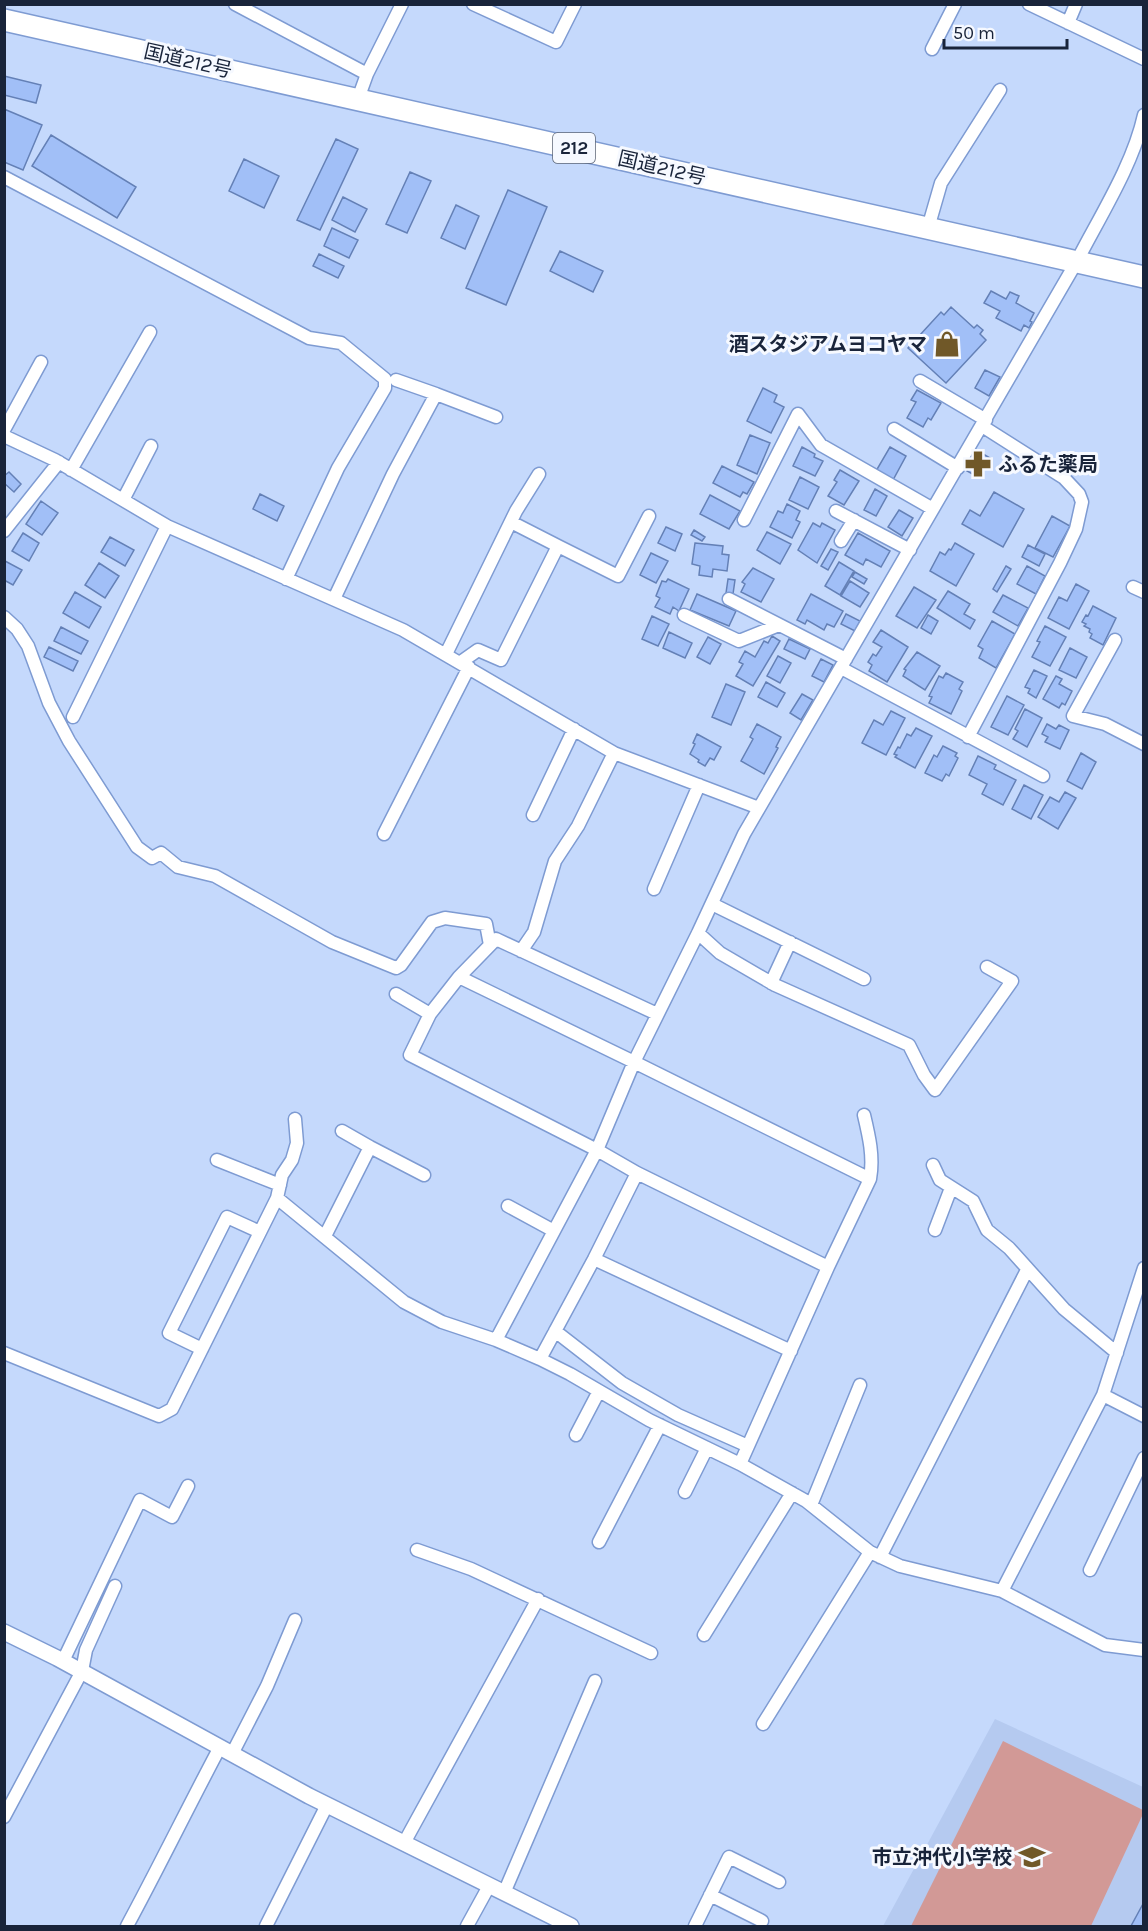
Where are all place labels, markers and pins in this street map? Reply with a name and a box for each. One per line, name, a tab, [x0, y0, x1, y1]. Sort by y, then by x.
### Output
shop icon: 酒スタジアムヨコヤマ	[932, 329, 962, 359]
place label: 酒スタジアムヨコヤマ	[728, 333, 927, 356]
pharmacy icon: ふるた薬局	[963, 449, 993, 479]
place label: ふるた薬局	[998, 453, 1098, 476]
school or university icon: 市立沖代小学校	[1017, 1842, 1047, 1872]
place label: 市立沖代小学校	[872, 1846, 1012, 1869]

